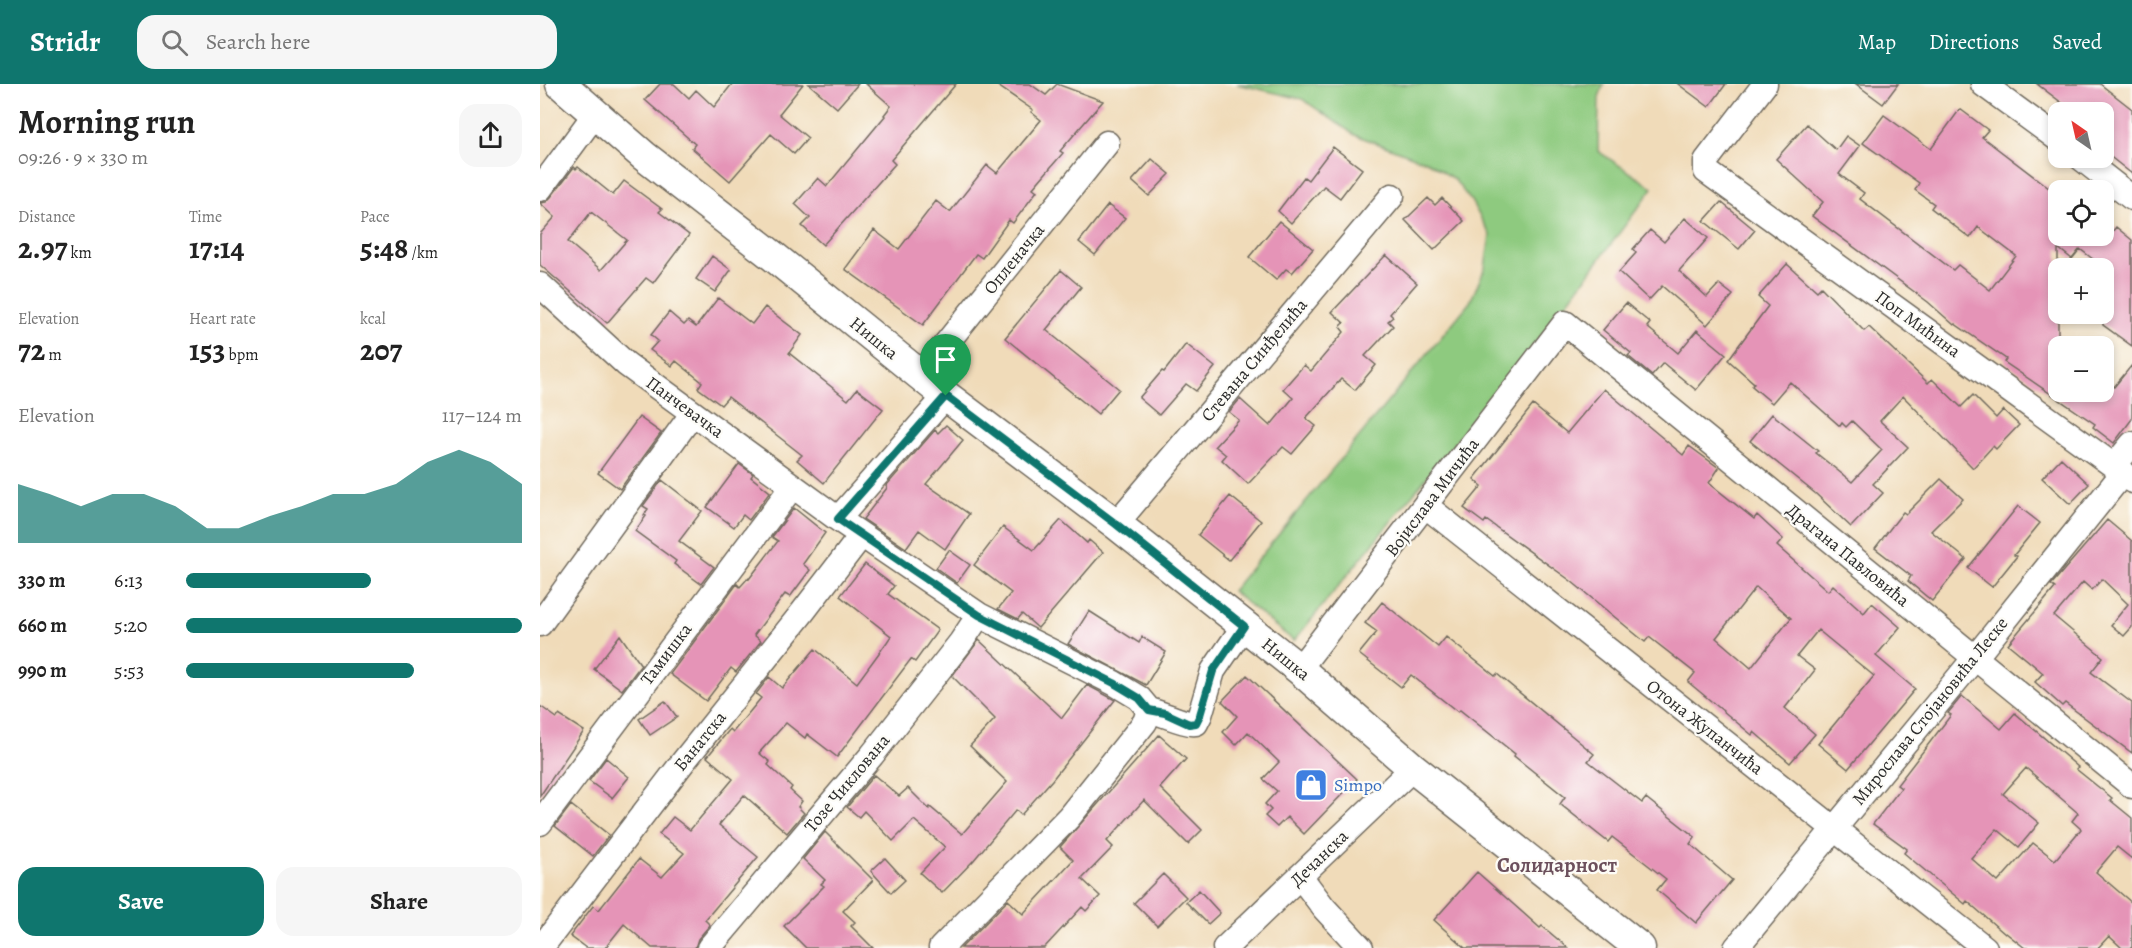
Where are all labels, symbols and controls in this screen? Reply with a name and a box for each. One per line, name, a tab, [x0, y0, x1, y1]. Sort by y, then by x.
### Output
search box	[137, 15, 557, 69]
text: Stridr	[30, 23, 101, 61]
icon: search	[158, 26, 191, 59]
text: Search here	[206, 27, 310, 57]
text: Map	[1858, 28, 1896, 56]
text: Directions	[1929, 28, 2019, 56]
text: Saved	[2052, 28, 2102, 56]
text: Morning run	[18, 99, 195, 144]
north arrow	[2048, 102, 2114, 168]
map controls	[2048, 102, 2114, 402]
button: share	[459, 104, 522, 167]
text: 09:26 · 9 × 330 m	[18, 144, 148, 171]
button: locate	[2048, 180, 2114, 246]
text: Distance	[18, 206, 75, 228]
text: Time	[189, 206, 222, 228]
text: Pace	[360, 206, 390, 228]
street label: Опленачка	[978, 218, 1050, 299]
text: 2.97	[18, 228, 67, 268]
text: 17:14	[189, 228, 245, 268]
text: 5:48	[360, 228, 408, 268]
text: km	[67, 242, 92, 264]
text: /km	[408, 242, 438, 264]
button: +	[2048, 258, 2114, 324]
street label: Поп Мићина	[1871, 285, 1966, 363]
street label: Стевана Синђелића	[1195, 293, 1313, 427]
text: Elevation	[18, 308, 79, 330]
text: Heart rate	[189, 308, 256, 330]
text: kcal	[360, 308, 386, 330]
street label: Нишка	[845, 311, 904, 365]
text: 72	[18, 330, 45, 370]
text: 153	[189, 330, 225, 370]
text: 207	[360, 330, 402, 370]
pin	[920, 334, 971, 396]
button: −	[2048, 336, 2114, 402]
icon: arrive	[929, 343, 962, 376]
text: m	[45, 344, 62, 366]
text: bpm	[225, 344, 259, 366]
street label: Панчевачка	[641, 371, 729, 444]
text: Elevation	[18, 402, 95, 429]
text: 117–124 m	[442, 402, 522, 429]
street label: Војислава Мичића	[1379, 432, 1485, 561]
street label: Драгана Павловића	[1781, 498, 1915, 613]
text: 330 m	[18, 567, 66, 594]
text: 6:13	[114, 567, 143, 594]
text: 660 m	[18, 612, 67, 639]
text: 5:20	[114, 612, 148, 639]
street label: Мирослава Стојановића Леске	[1847, 612, 2013, 810]
street label: Тамишка	[635, 618, 698, 690]
street label: Нишка	[1257, 632, 1316, 686]
text: 990 m	[18, 657, 67, 684]
text: 5:53	[114, 657, 144, 684]
street label: Отона Жупанчића	[1642, 674, 1769, 781]
street label: Банатска	[668, 705, 732, 776]
street label: Тозе Чиклована	[799, 728, 896, 837]
shop icon: Simpo	[1293, 767, 1329, 803]
place label: Simpo	[1334, 773, 1382, 797]
street label: Дечанска	[1285, 824, 1354, 892]
district label: Солидарност	[1497, 851, 1617, 879]
button: Save	[18, 867, 264, 936]
button: Share	[276, 867, 522, 936]

